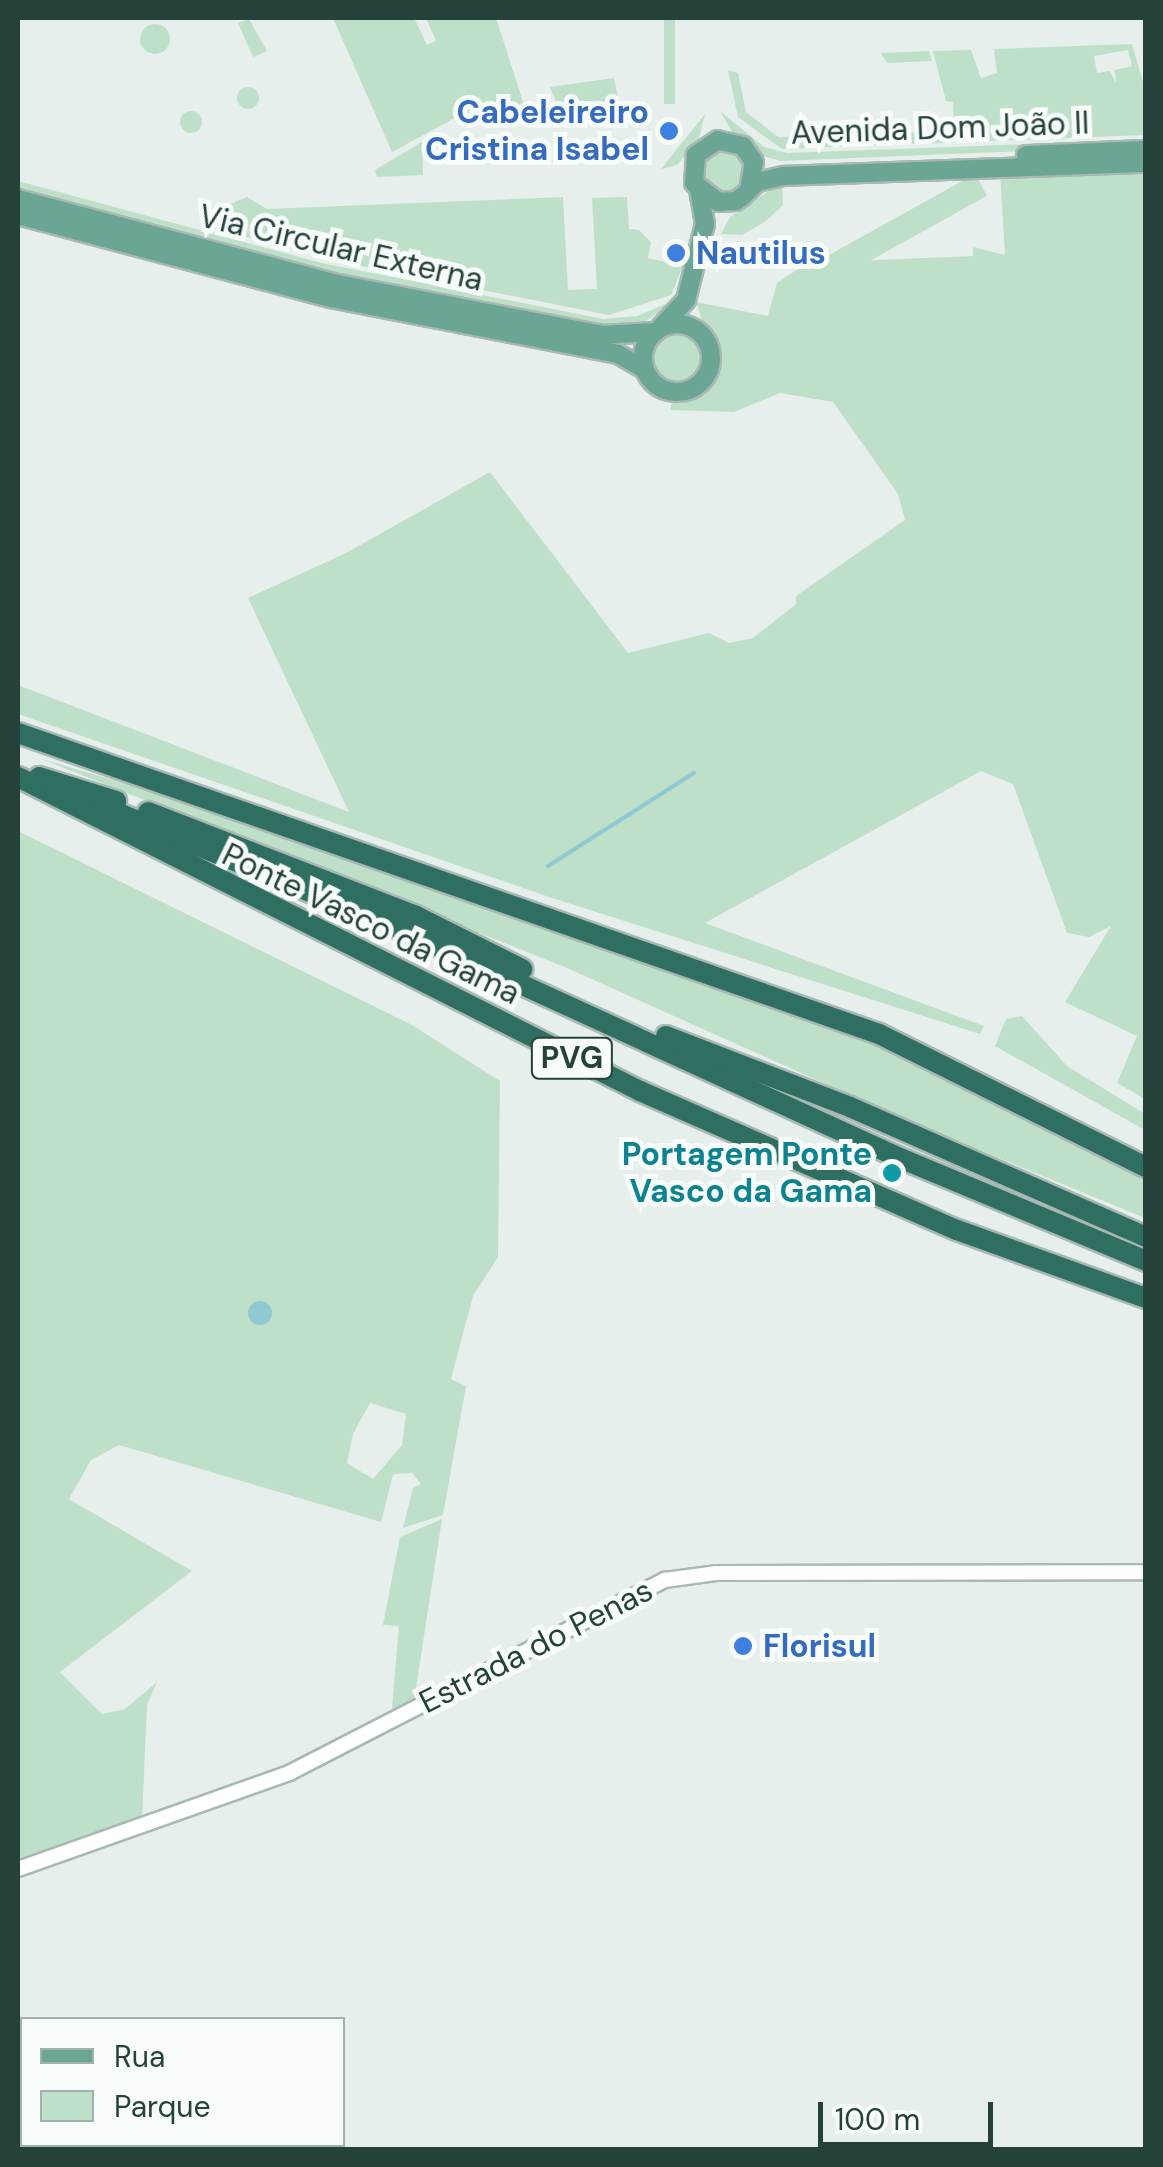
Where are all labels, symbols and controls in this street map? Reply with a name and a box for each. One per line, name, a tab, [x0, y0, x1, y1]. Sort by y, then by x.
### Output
place label: Cabeleireiro Cristina Isabel	[425, 94, 649, 169]
street label: Avenida Dom João II	[790, 104, 1090, 152]
marker: Cabeleireiro Cristina Isabel	[658, 120, 680, 142]
street label: Via Circular Externa	[195, 197, 487, 299]
place label: Nautilus	[696, 234, 826, 272]
marker: Nautilus	[665, 242, 687, 264]
street label: Ponte Vasco da Gama	[216, 835, 526, 1013]
road number: PVG	[530, 1033, 614, 1083]
place label: Portagem Ponte Vasco da Gama	[622, 1136, 872, 1211]
marker: Portagem Ponte Vasco da Gama	[881, 1162, 903, 1184]
street label: Estrada do Penas	[413, 1571, 659, 1721]
place label: Florisul	[763, 1627, 876, 1665]
marker: Florisul	[732, 1635, 754, 1657]
legend	[20, 2017, 345, 2147]
text: Rua	[114, 2037, 165, 2076]
scale bar	[823, 2082, 998, 2144]
text: Parque	[114, 2087, 211, 2126]
text: 100 m	[835, 2100, 920, 2139]

